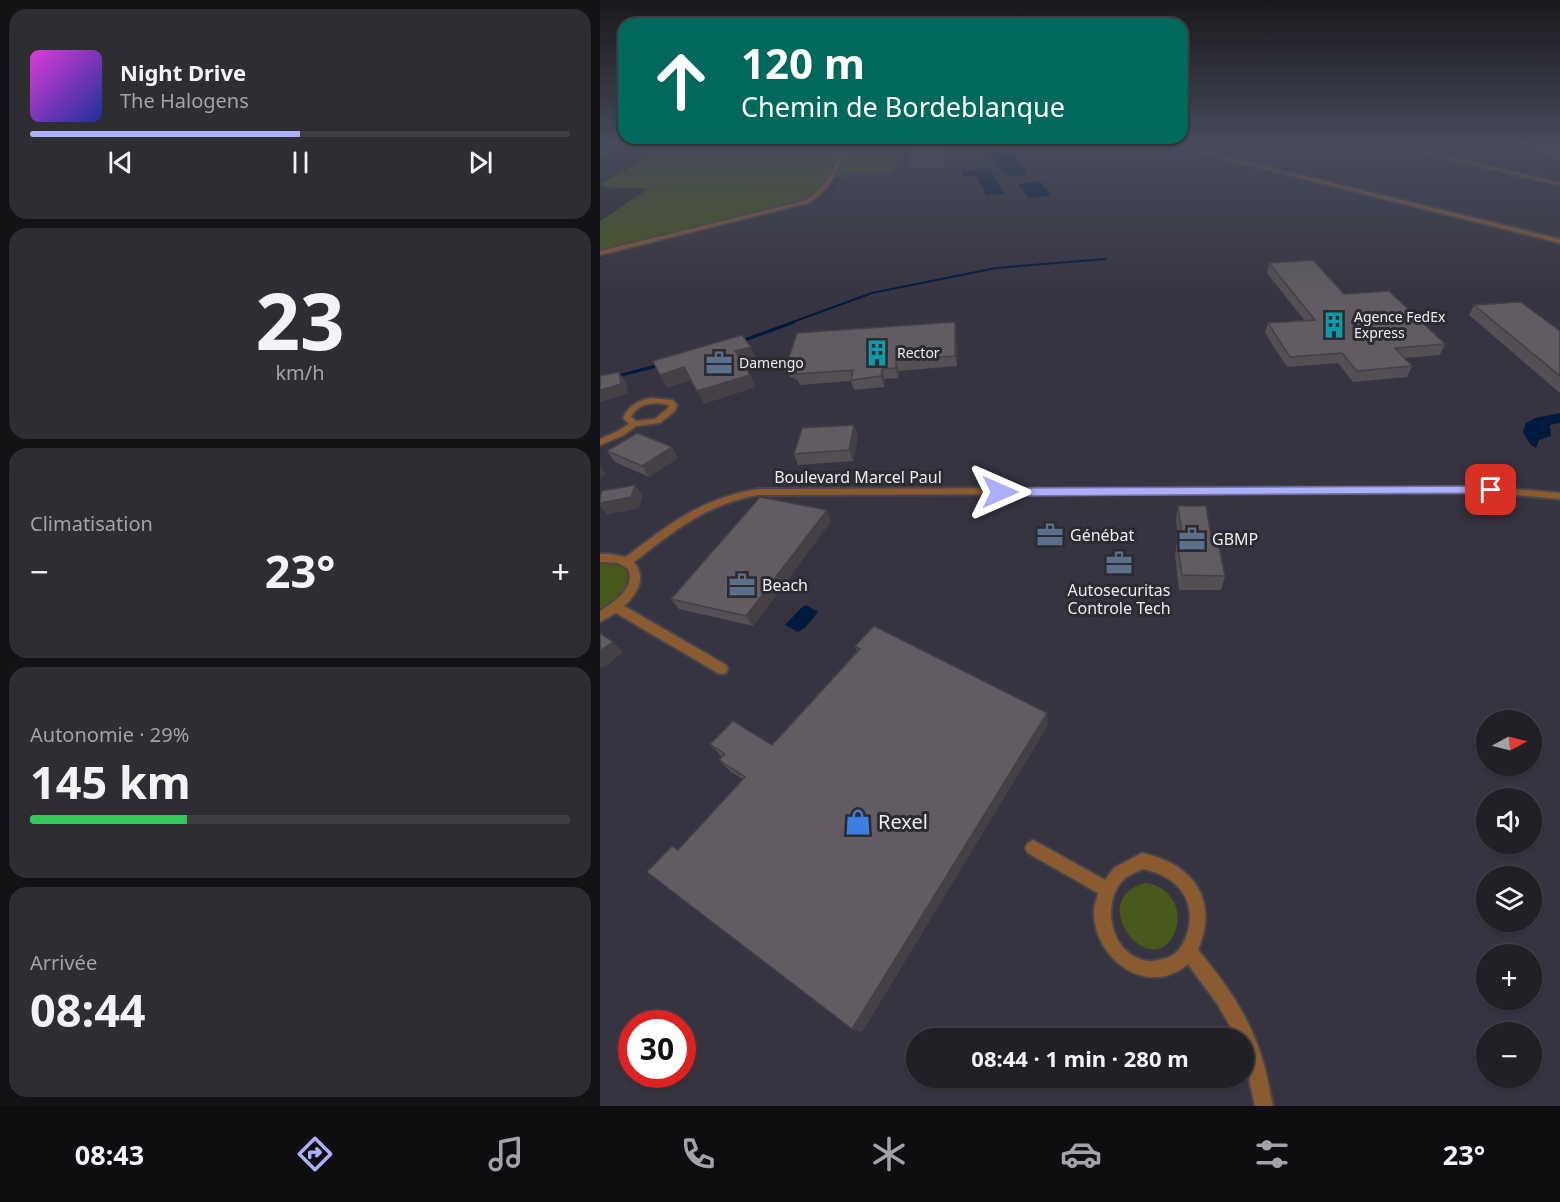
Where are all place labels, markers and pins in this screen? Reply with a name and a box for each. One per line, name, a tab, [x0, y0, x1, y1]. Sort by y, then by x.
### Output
place label: Agence FedEx Express	[1354, 307, 1446, 342]
building icon: Agence FedEx Express	[1319, 310, 1349, 340]
building icon: Rector	[862, 338, 892, 368]
place label: Rector	[897, 343, 940, 362]
office icon: Damengo	[704, 348, 734, 378]
place label: Damengo	[739, 353, 804, 372]
pin	[1465, 464, 1516, 515]
office icon: Génébat	[1035, 520, 1065, 550]
place label: Génébat	[1070, 524, 1134, 546]
office icon: GBMP	[1177, 524, 1207, 554]
place label: GBMP	[1212, 528, 1258, 550]
office icon: Autosecuritas Controle Tech	[1104, 548, 1134, 578]
office icon: Beach	[727, 570, 757, 600]
place label: Beach	[762, 574, 808, 596]
place label: Autosecuritas Controle Tech	[1067, 579, 1171, 619]
shop icon: Rexel	[843, 807, 873, 837]
place label: Rexel	[878, 808, 928, 835]

